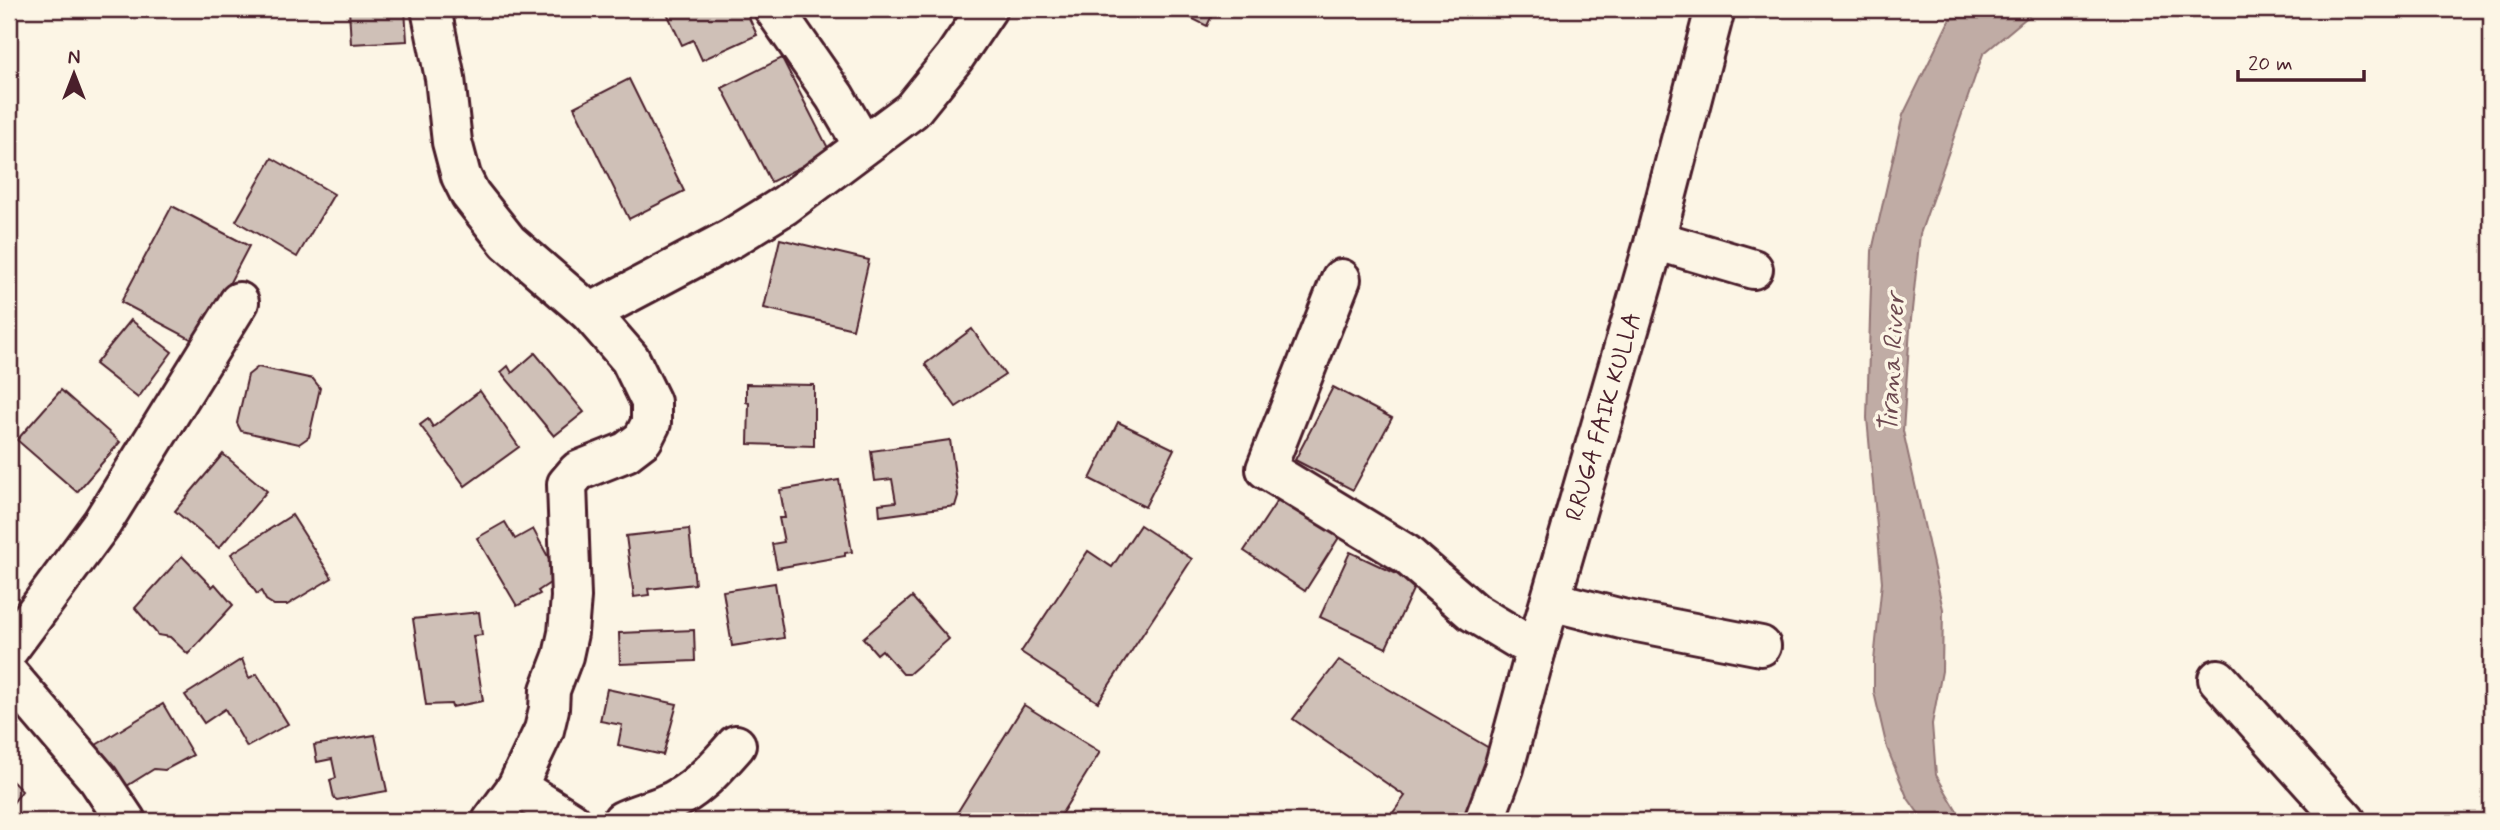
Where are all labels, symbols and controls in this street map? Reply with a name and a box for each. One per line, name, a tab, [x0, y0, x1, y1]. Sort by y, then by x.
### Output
north arrow	[38, 38, 108, 108]
scale bar	[2238, 38, 2364, 82]
text: N	[68, 46, 80, 71]
text: 20 m	[2248, 50, 2293, 78]
water label: Tirana River	[1872, 288, 1914, 434]
street label: RRUGA FAIK KULLA	[1559, 308, 1649, 525]

